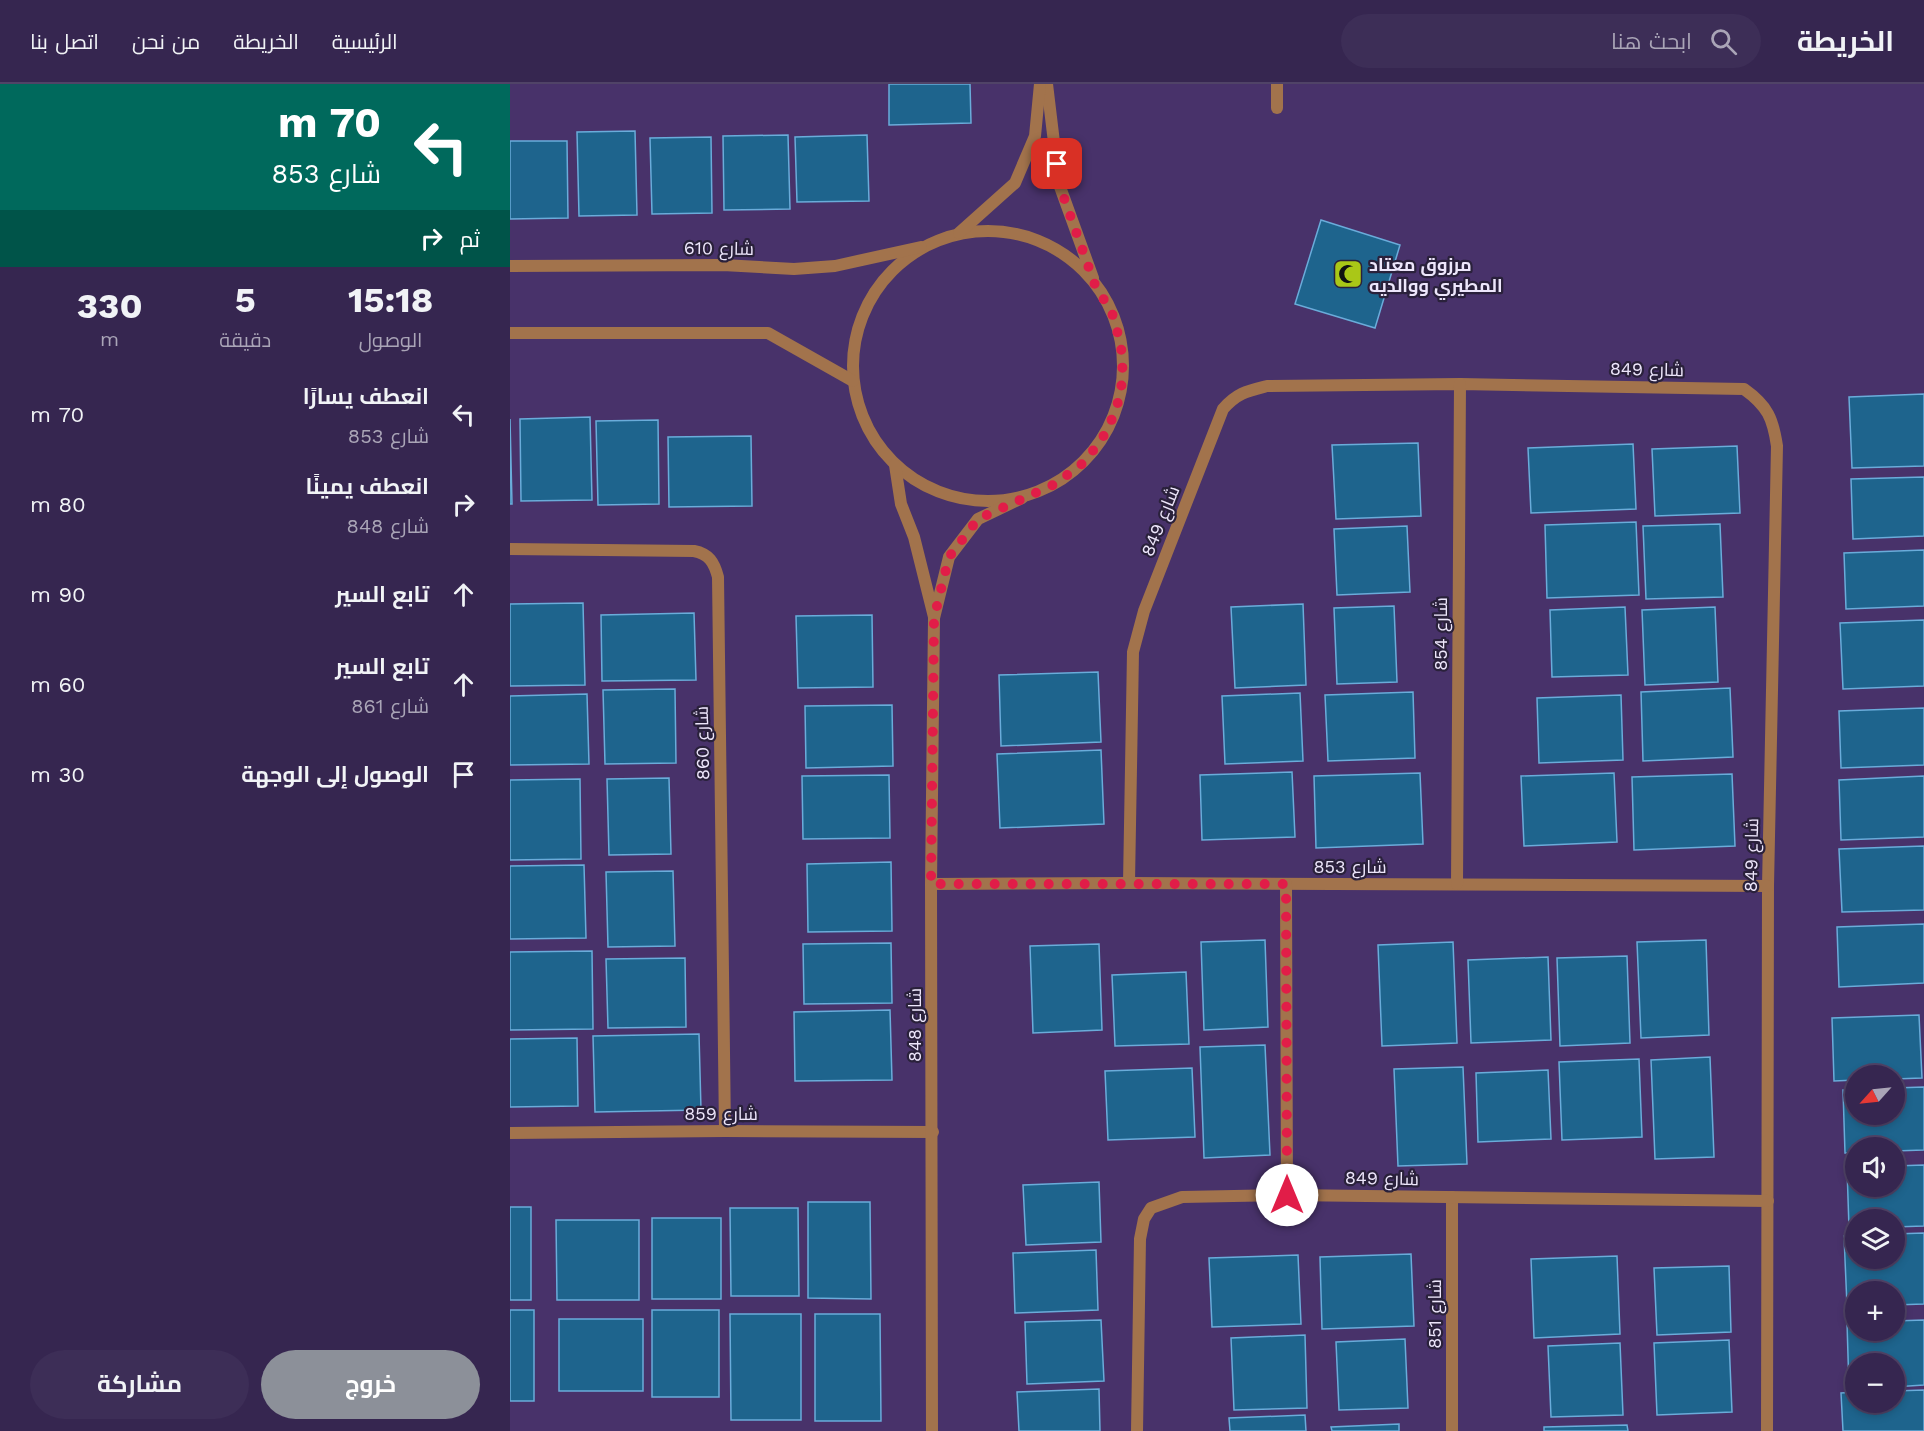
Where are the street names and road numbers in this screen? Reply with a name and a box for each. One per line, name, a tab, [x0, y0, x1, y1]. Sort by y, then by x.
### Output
street label: شارع 610	[684, 237, 754, 261]
street label: شارع 849	[1610, 358, 1684, 382]
street label: شارع 849	[1136, 483, 1185, 560]
street label: شارع 854	[1430, 597, 1453, 671]
street label: شارع 860	[691, 706, 715, 780]
street label: شارع 849	[1740, 818, 1764, 892]
street label: شارع 853	[1313, 856, 1387, 879]
street label: شارع 848	[904, 988, 927, 1062]
street label: شارع 859	[684, 1103, 758, 1126]
street label: شارع 849	[1345, 1167, 1419, 1191]
street label: شارع 851	[1424, 1279, 1447, 1349]

